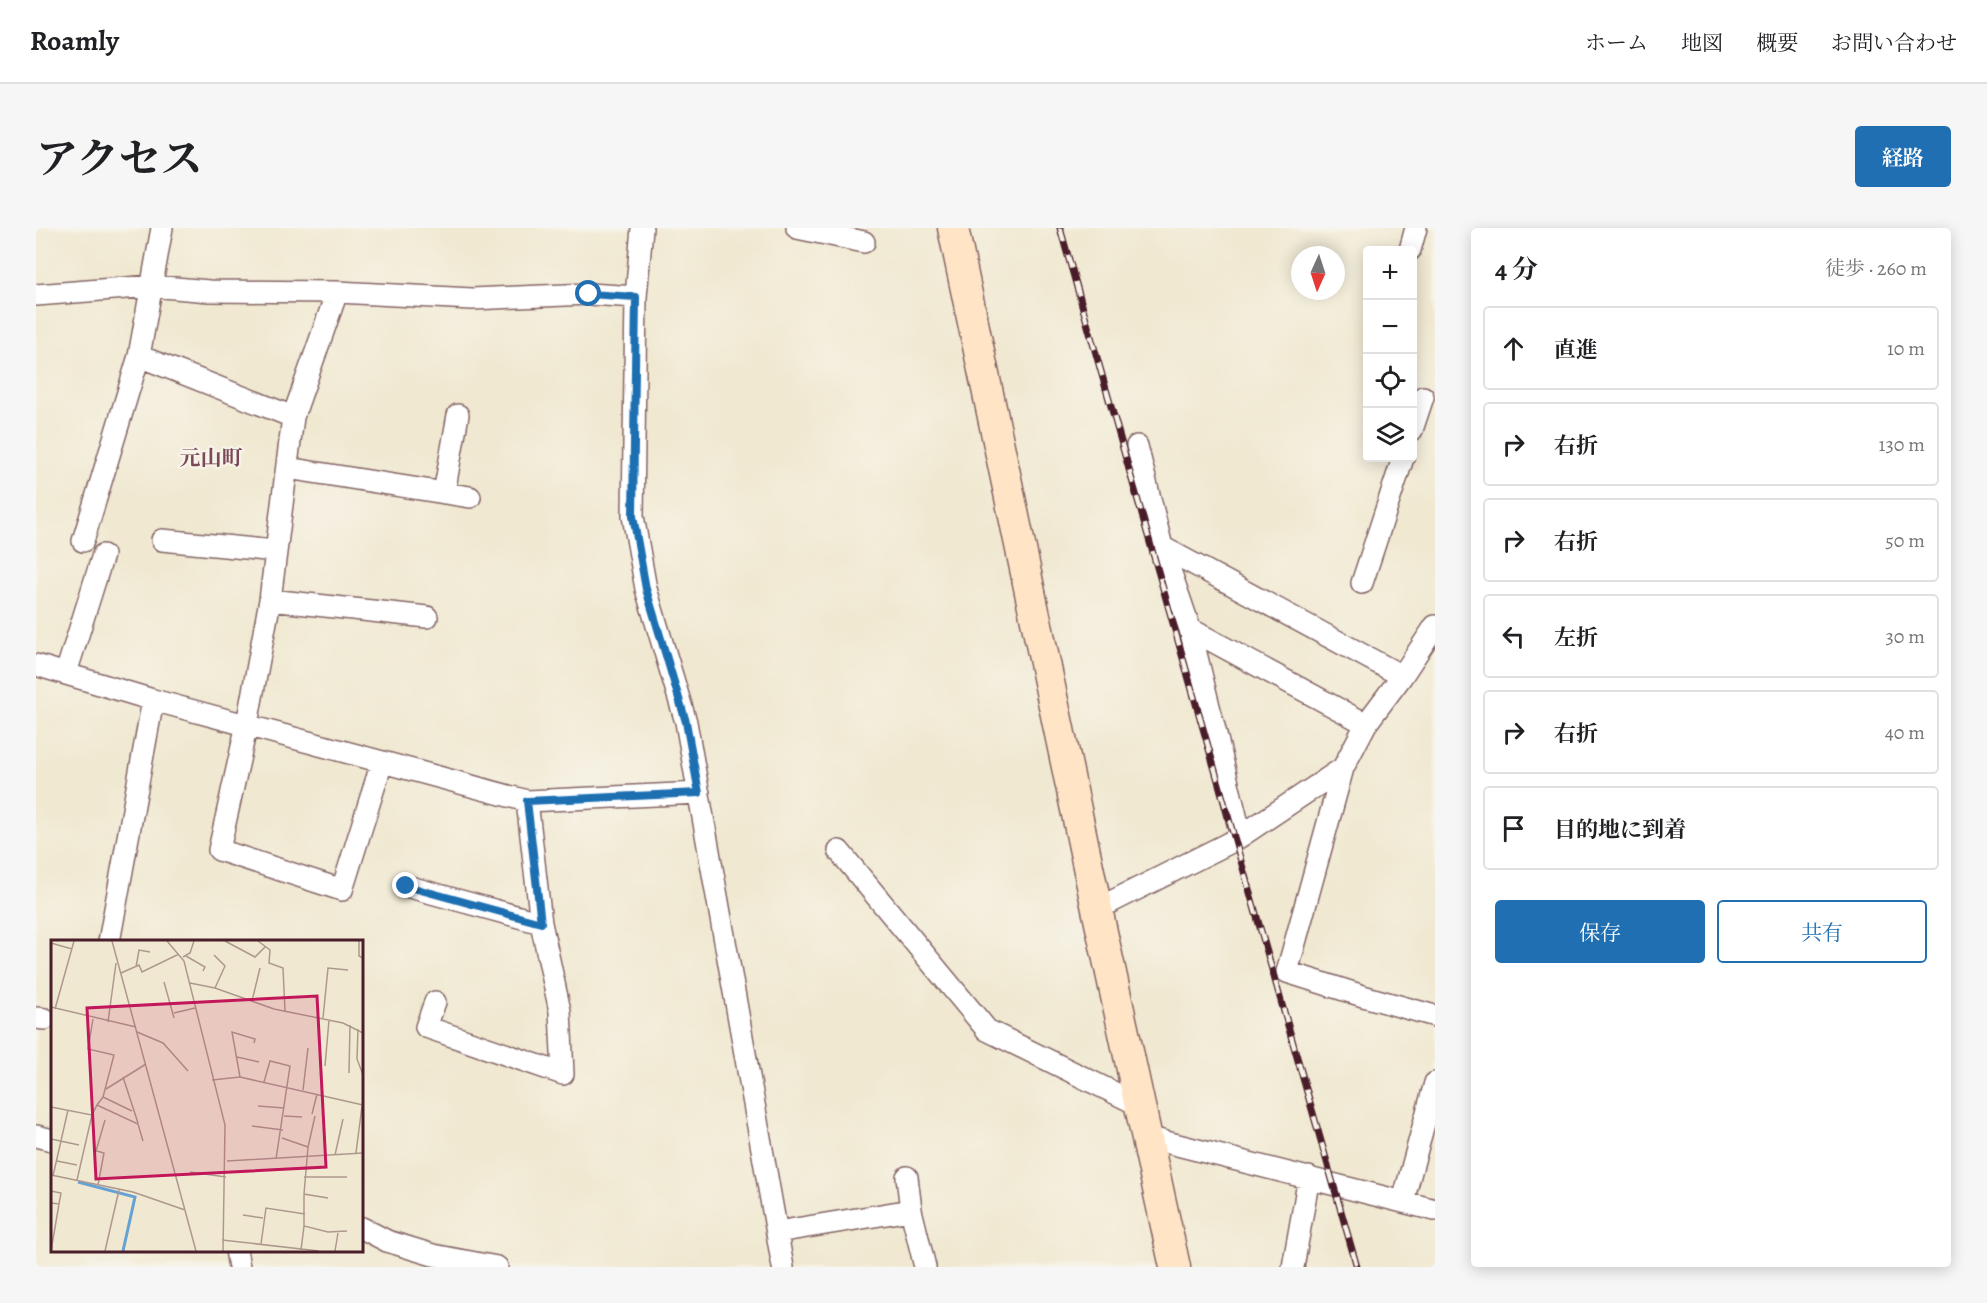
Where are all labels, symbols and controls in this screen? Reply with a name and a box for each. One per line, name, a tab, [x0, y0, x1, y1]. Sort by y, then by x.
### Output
text: Roamly	[30, 22, 119, 60]
text: ホーム	[1585, 29, 1648, 57]
text: 地図	[1681, 29, 1723, 57]
text: 概要	[1756, 29, 1798, 57]
text: お問い合わせ	[1831, 29, 1957, 57]
button: 経路	[1855, 126, 1951, 187]
text: アクセス	[36, 130, 203, 187]
north arrow	[1291, 246, 1345, 300]
map controls	[1363, 246, 1417, 462]
button: +	[1363, 246, 1417, 300]
text: 4 分	[1495, 252, 1538, 287]
text: 徒歩 · 260 m	[1825, 255, 1927, 282]
route start	[575, 280, 601, 306]
button: −	[1363, 300, 1417, 354]
icon: ahead	[1497, 332, 1530, 365]
text: 直進	[1554, 335, 1598, 365]
text: 10 m	[1887, 335, 1925, 362]
button: locate	[1363, 354, 1417, 408]
button: layers	[1363, 408, 1417, 462]
icon: right	[1497, 428, 1530, 461]
text: 右折	[1554, 431, 1598, 461]
text: 130 m	[1879, 431, 1925, 458]
district label: 元山町	[180, 444, 243, 472]
icon: right	[1497, 524, 1530, 557]
text: 右折	[1554, 527, 1598, 557]
text: 50 m	[1885, 527, 1925, 554]
icon: left	[1497, 620, 1530, 653]
text: 左折	[1554, 623, 1598, 653]
text: 30 m	[1885, 623, 1925, 650]
icon: right	[1497, 716, 1530, 749]
text: 右折	[1554, 719, 1598, 749]
text: 40 m	[1885, 719, 1925, 746]
icon: arrive	[1497, 812, 1530, 845]
text: 目的地に到着	[1554, 815, 1686, 845]
route end	[392, 872, 418, 898]
button: 保存	[1495, 900, 1705, 963]
button: 共有	[1717, 900, 1927, 963]
inset map	[51, 940, 363, 1252]

